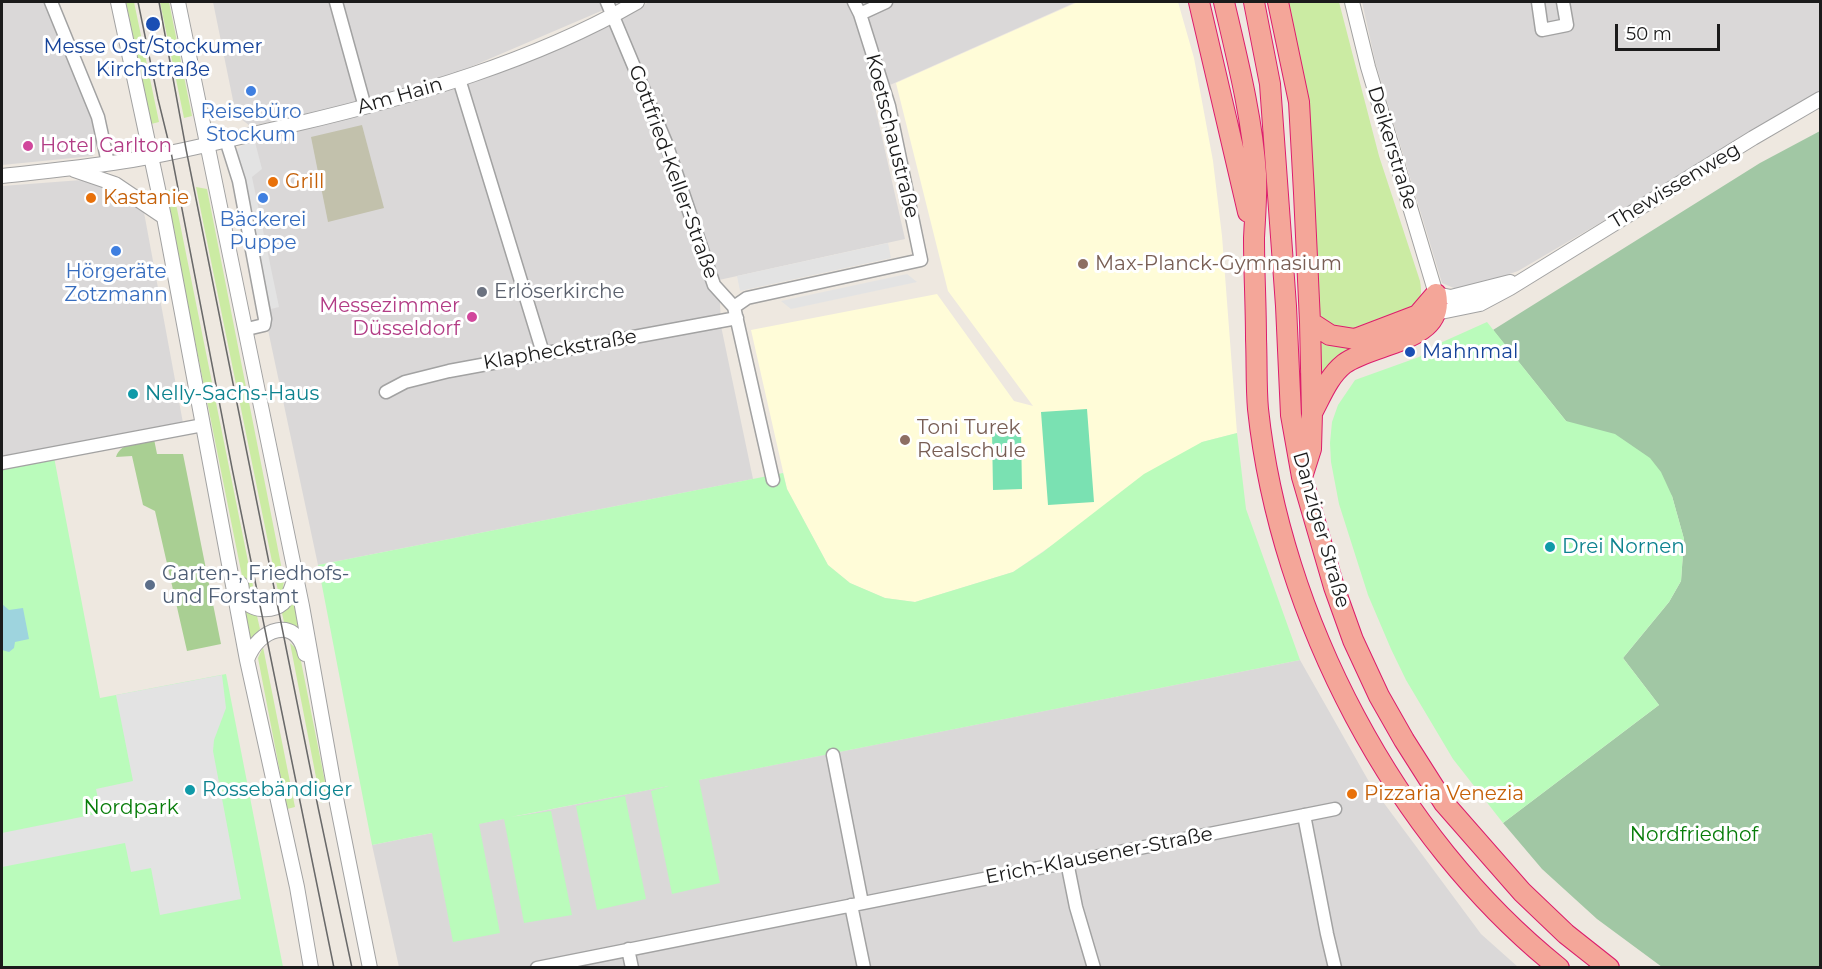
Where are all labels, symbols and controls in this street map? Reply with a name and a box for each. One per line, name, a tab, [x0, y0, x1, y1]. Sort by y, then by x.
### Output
scale bar	[1618, 12, 1723, 50]
marker: Messe Ost/Stockumer Kirchstraße	[144, 15, 162, 33]
text: 50 m	[1626, 23, 1672, 45]
place label: Messe Ost/Stockumer Kirchstraße	[43, 35, 263, 82]
street label: Koetschaustraße	[860, 51, 924, 221]
street label: Gottfried-Keller-Straße	[623, 62, 723, 282]
street label: Am Hain	[355, 72, 445, 120]
street label: Deikerstraße	[1362, 83, 1422, 213]
marker: Reisebüro Stockum	[244, 84, 258, 98]
place label: Reisebüro Stockum	[200, 100, 302, 147]
place label: Hotel Carlton	[40, 134, 172, 158]
street label: Thewissenweg	[1605, 138, 1745, 234]
marker: Hotel Carlton	[21, 139, 35, 153]
place label: Grill	[285, 170, 324, 194]
marker: Grill	[266, 175, 280, 189]
place label: Kastanie	[103, 186, 189, 210]
marker: Kastanie	[84, 191, 98, 205]
marker: Bäckerei Puppe	[256, 191, 270, 205]
place label: Bäckerei Puppe	[220, 208, 306, 255]
marker: Hörgeräte Zotzmann	[109, 244, 123, 258]
place label: Max-Planck-Gymnasium	[1095, 252, 1342, 276]
marker: Max-Planck-Gymnasium	[1076, 257, 1090, 271]
place label: Hörgeräte Zotzmann	[64, 260, 168, 307]
place label: Erlöserkirche	[494, 280, 625, 304]
marker: Erlöserkirche	[475, 285, 489, 299]
place label: Messezimmer Düsseldorf	[319, 294, 460, 341]
marker: Messezimmer Düsseldorf	[465, 310, 479, 324]
street label: Klapheckstraße	[481, 325, 639, 375]
place label: Mahnmal	[1422, 340, 1518, 364]
marker: Mahnmal	[1403, 345, 1417, 359]
place label: Nelly-Sachs-Haus	[145, 382, 319, 406]
marker: Nelly-Sachs-Haus	[126, 387, 140, 401]
place label: Toni Turek Realschule	[917, 416, 1026, 463]
marker: Toni Turek Realschule	[898, 433, 912, 447]
street label: Danziger Straße	[1287, 449, 1355, 611]
place label: Drei Nornen	[1562, 535, 1685, 559]
marker: Drei Nornen	[1543, 540, 1557, 554]
place label: Garten-, Friedhofs- und Forstamt	[162, 562, 350, 609]
marker: Garten-, Friedhofs- und Forstamt	[143, 578, 157, 592]
place label: Rossebändiger	[202, 778, 352, 802]
place label: Pizzaria Venezia	[1364, 782, 1524, 806]
marker: Rossebändiger	[183, 783, 197, 797]
marker: Pizzaria Venezia	[1345, 787, 1359, 801]
park label: Nordpark	[83, 796, 179, 820]
street label: Erich-Klausener-Straße	[983, 822, 1215, 890]
park label: Nordfriedhof	[1630, 823, 1758, 847]

